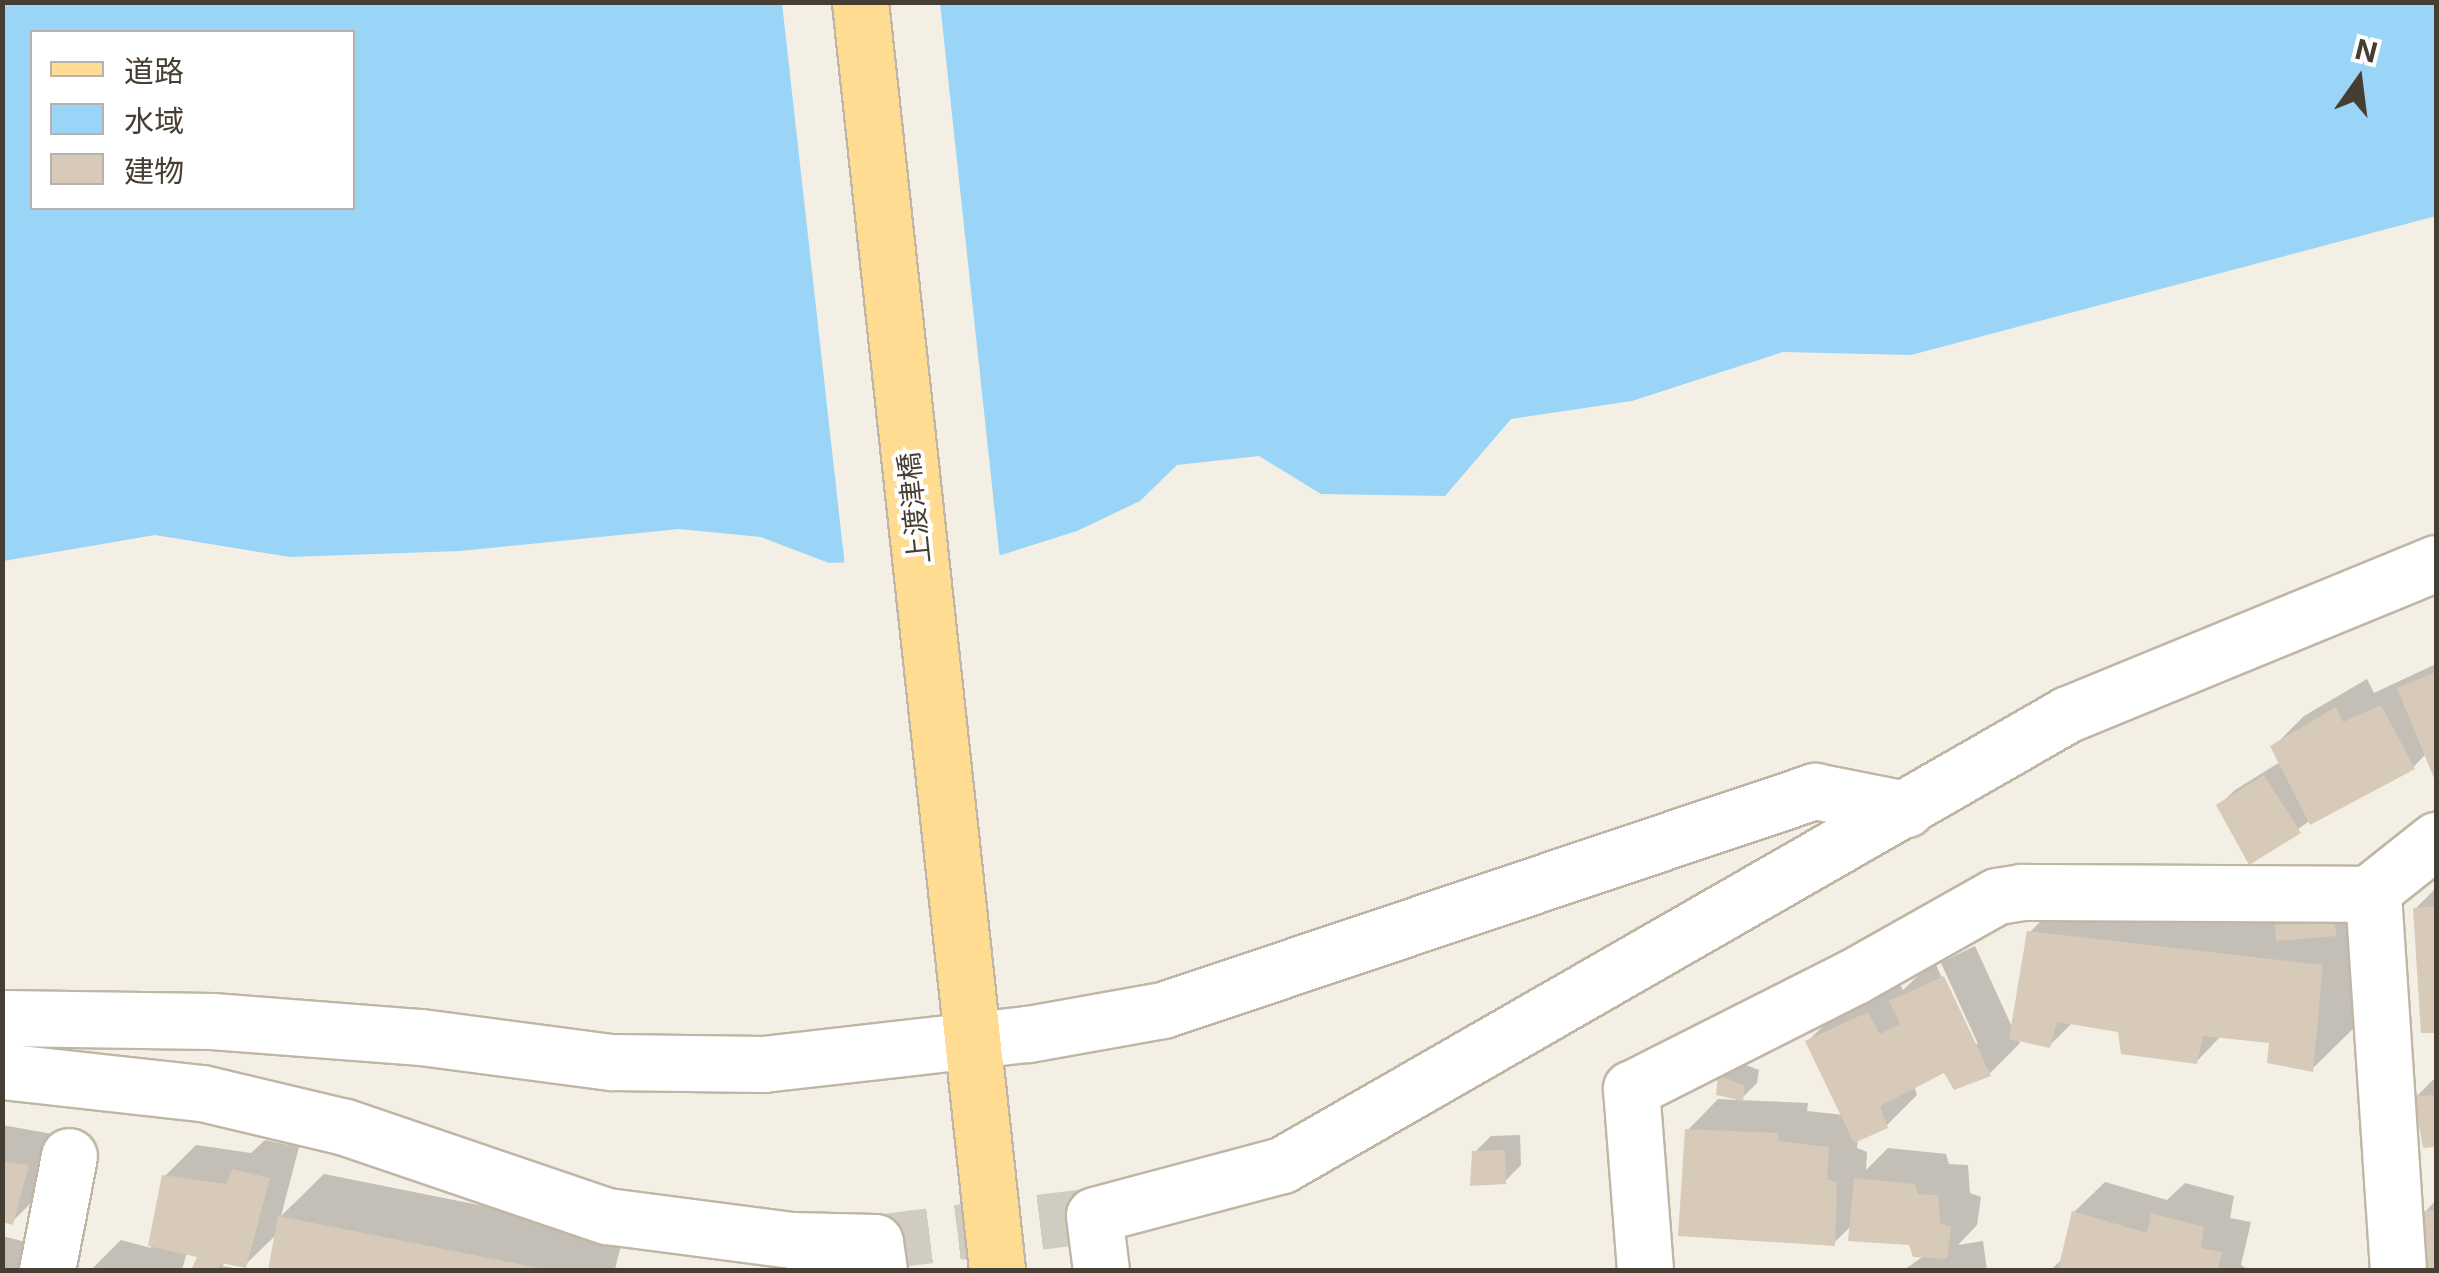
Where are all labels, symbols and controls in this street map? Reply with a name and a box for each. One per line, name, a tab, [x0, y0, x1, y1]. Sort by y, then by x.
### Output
legend	[30, 30, 355, 210]
north arrow	[2309, 30, 2409, 130]
text: N	[2352, 32, 2381, 70]
text: 道路	[124, 53, 184, 89]
text: 水域	[124, 103, 184, 139]
text: 建物	[124, 153, 184, 189]
street label: 上渡津橋	[891, 451, 937, 565]

